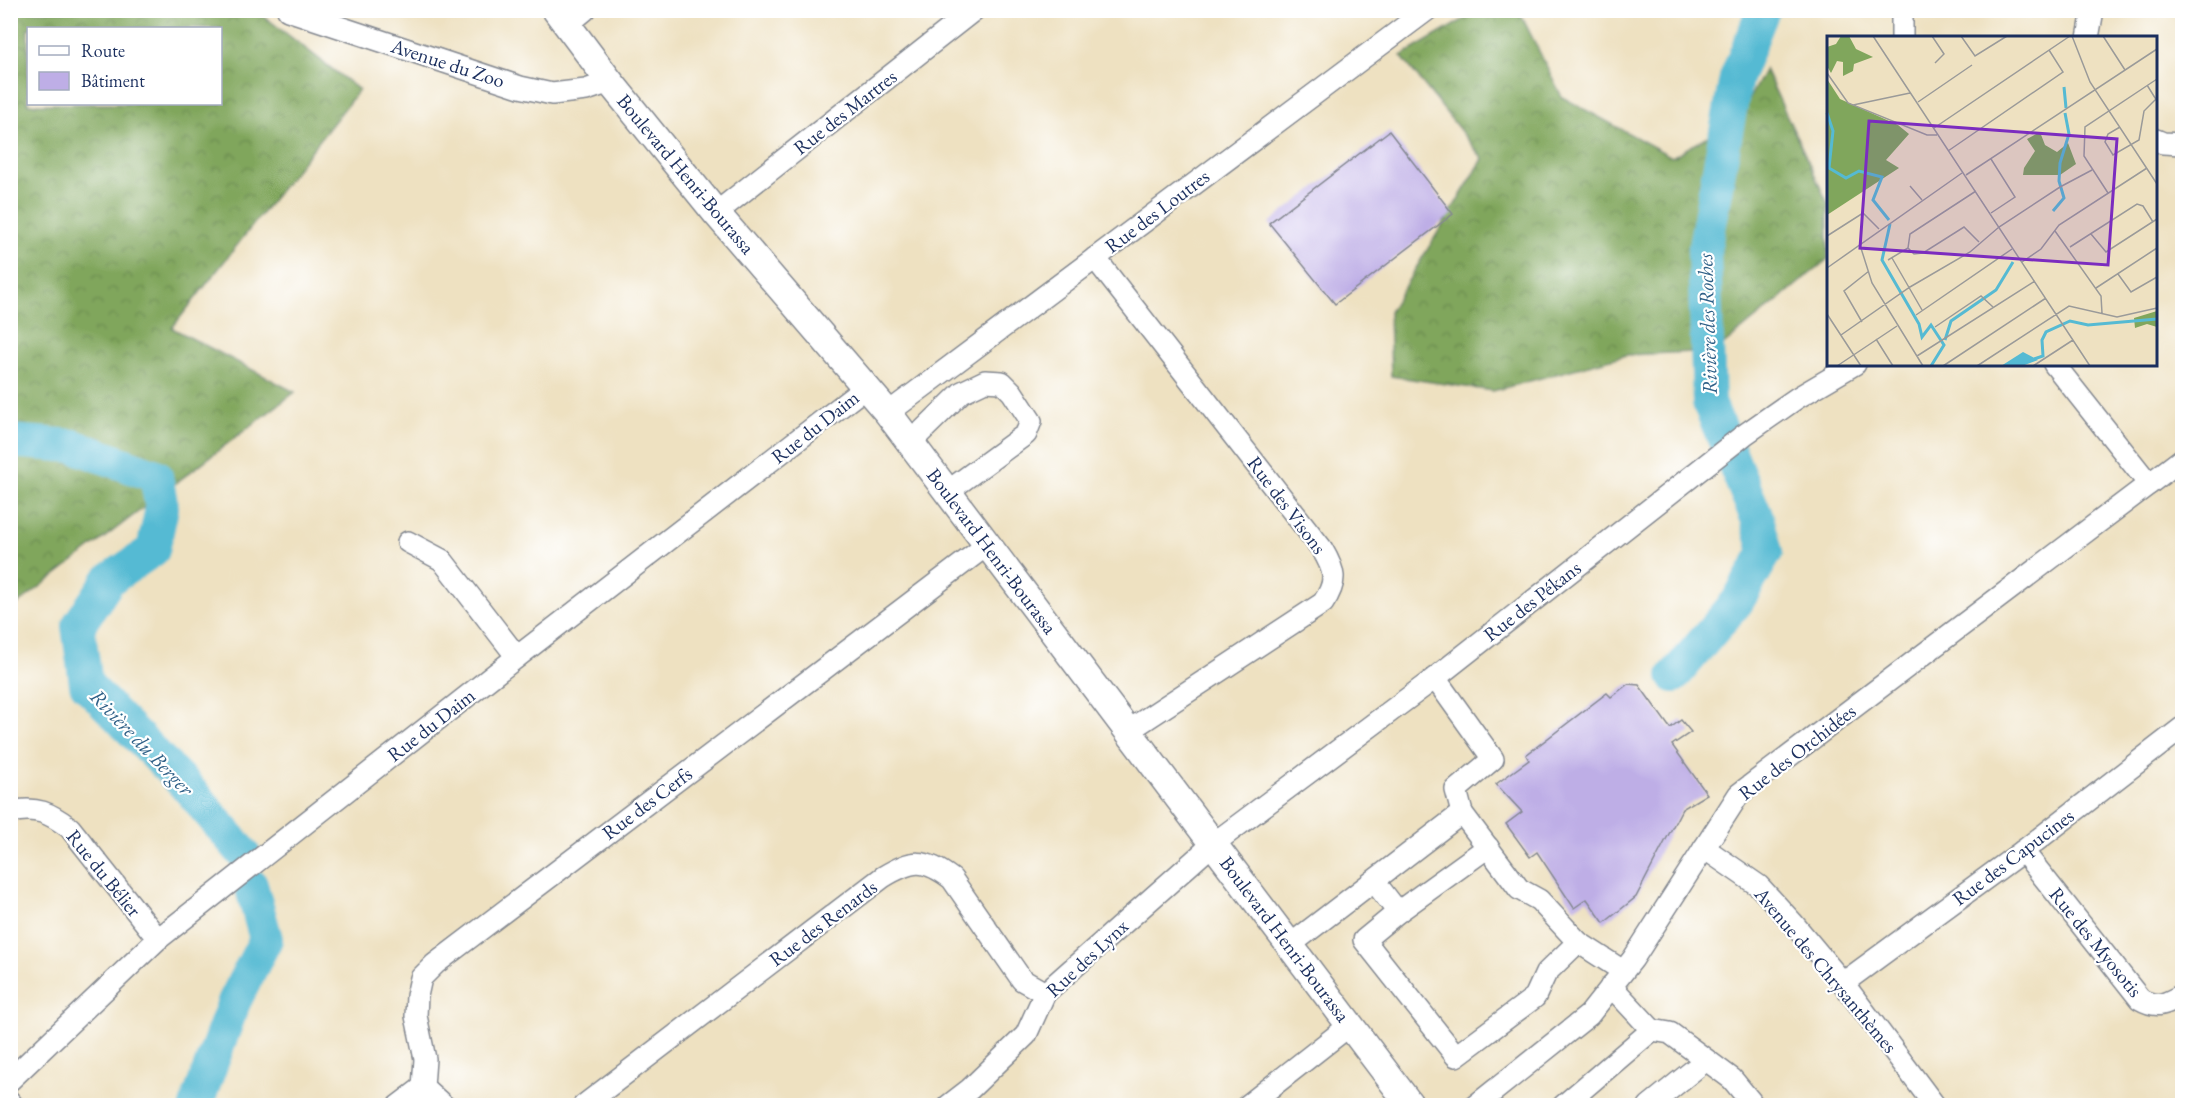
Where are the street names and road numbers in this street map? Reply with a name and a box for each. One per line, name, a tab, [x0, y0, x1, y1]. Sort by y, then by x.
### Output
street label: Avenue du Zoo	[387, 32, 508, 94]
street label: Rue des Martres	[788, 63, 902, 161]
street label: Boulevard Henri-Bourassa	[611, 89, 761, 260]
street label: Rue des Loutres	[1100, 163, 1214, 259]
street label: Rue du Daim	[766, 384, 865, 469]
street label: Rue des Visons	[1242, 451, 1332, 559]
street label: Boulevard Henri-Bourassa	[921, 463, 1063, 639]
street label: Rue des Pékans	[1478, 555, 1586, 647]
street label: Rue du Daim	[382, 682, 481, 767]
street label: Rue des Orchidées	[1733, 698, 1861, 806]
street label: Rue des Cerfs	[597, 761, 697, 845]
street label: Rue des Capucines	[1947, 803, 2079, 911]
street label: Rue du Bélier	[61, 824, 147, 922]
street label: Boulevard Henri-Bourassa	[1214, 851, 1356, 1027]
street label: Rue des Renards	[764, 874, 882, 972]
street label: Avenue des Chrysanthèmes	[1748, 881, 1903, 1058]
street label: Rue des Myosotis	[2044, 882, 2148, 1002]
street label: Rue des Lynx	[1040, 913, 1134, 1003]

